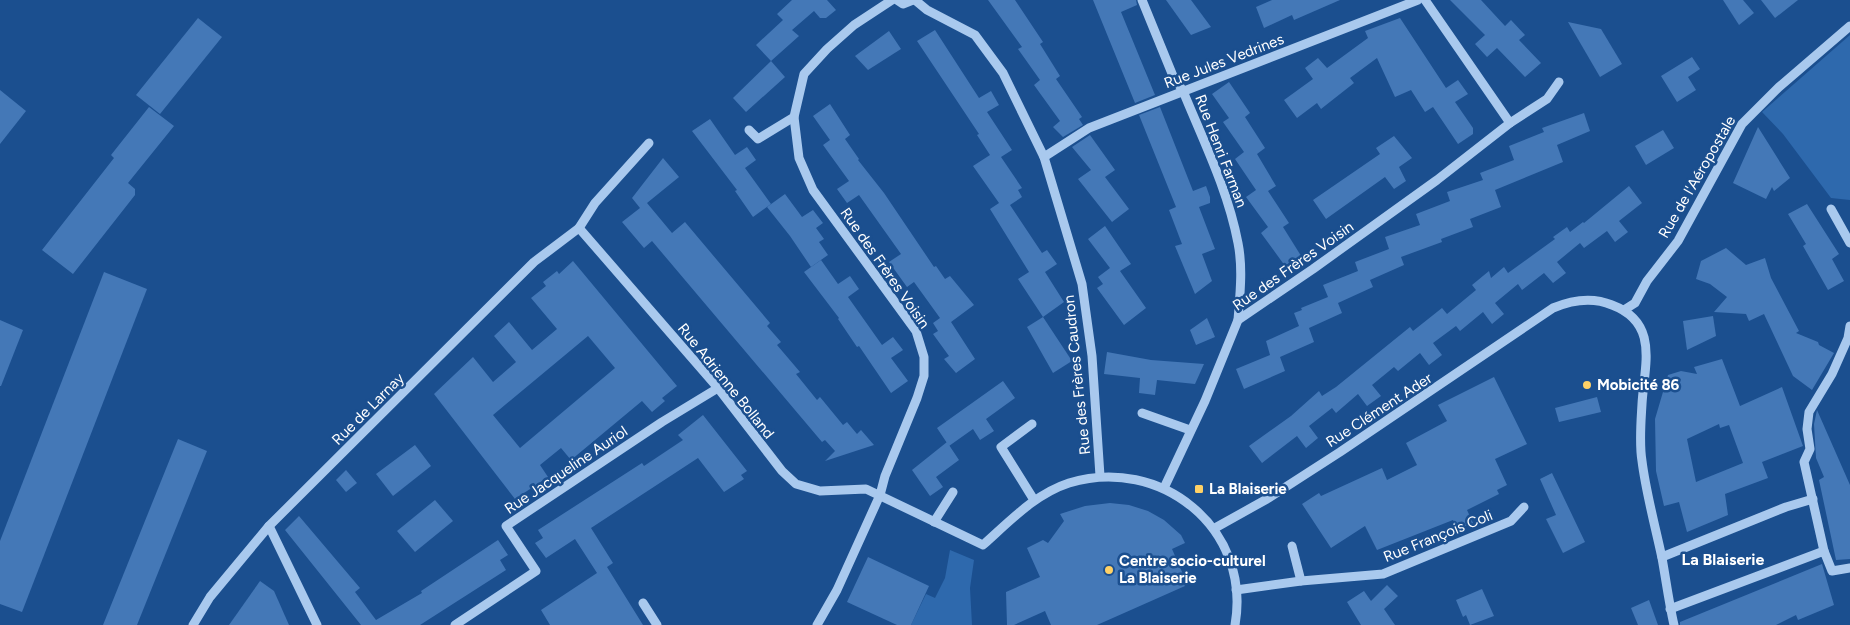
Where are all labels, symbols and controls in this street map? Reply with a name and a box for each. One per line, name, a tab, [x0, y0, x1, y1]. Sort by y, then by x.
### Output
street label: Rue Jules Vedrines	[1162, 30, 1286, 92]
street label: Rue Henri Farman	[1191, 92, 1251, 210]
street label: Rue de l'Aéropostale	[1655, 113, 1739, 241]
street label: Rue des Frères Voisin	[837, 204, 933, 332]
street label: Rue des Frères Voisin	[1229, 218, 1357, 314]
street label: Rue des Frères Caudron	[1060, 294, 1094, 456]
street label: Rue Adrienne Bolland	[674, 320, 778, 442]
street label: Rue de Larnay	[328, 369, 408, 449]
street label: Rue Clément Ader	[1323, 369, 1435, 451]
place label: Mobicité 86	[1597, 376, 1680, 394]
marker: Mobicité 86	[1581, 379, 1593, 391]
street label: Rue Jacqueline Auriol	[501, 422, 631, 518]
place label: La Blaiserie	[1209, 480, 1287, 498]
marker: La Blaiserie	[1193, 483, 1205, 495]
street label: Rue François Coli	[1381, 506, 1495, 566]
district label: La Blaiserie	[1682, 550, 1765, 569]
place label: Centre socio-culturel La Blaiserie	[1119, 552, 1266, 587]
marker: Centre socio-culturel La Blaiserie	[1103, 564, 1115, 576]

